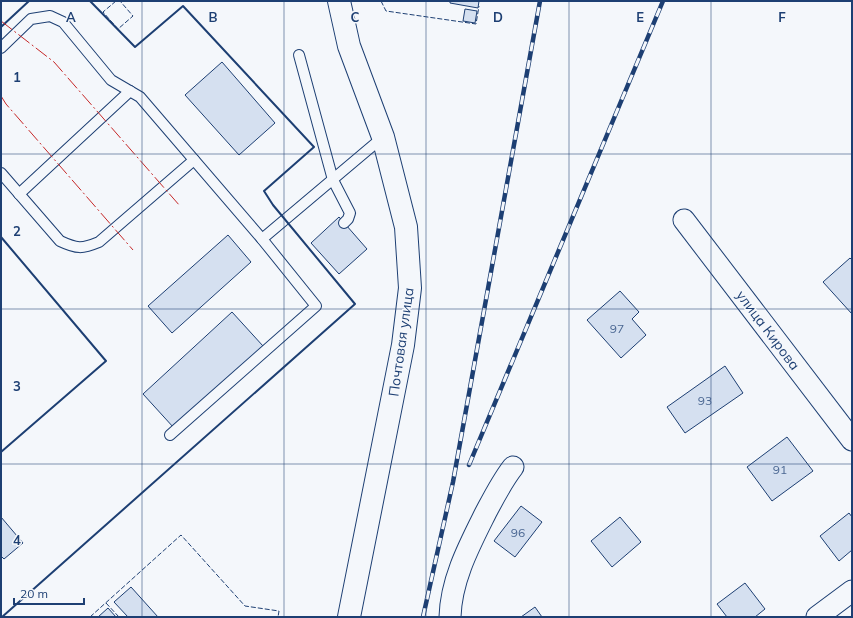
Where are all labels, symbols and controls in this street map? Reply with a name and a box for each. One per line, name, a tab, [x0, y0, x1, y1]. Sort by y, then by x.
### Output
text: A	[66, 9, 76, 25]
text: B	[209, 9, 218, 25]
text: C	[351, 9, 360, 25]
text: D	[493, 9, 503, 25]
text: E	[636, 9, 644, 25]
text: F	[778, 9, 786, 25]
text: 1	[13, 69, 21, 85]
text: 2	[13, 223, 21, 239]
street label: Почтовая улица	[384, 286, 418, 398]
street label: улица Кирова	[732, 287, 804, 373]
house number: 97	[610, 321, 624, 336]
text: 3	[13, 378, 21, 394]
house number: 93	[698, 393, 712, 408]
house number: 91	[773, 462, 787, 477]
house number: 96	[511, 525, 525, 540]
text: 4	[13, 532, 21, 548]
scale bar	[14, 580, 84, 606]
text: 20 m	[20, 586, 48, 601]

